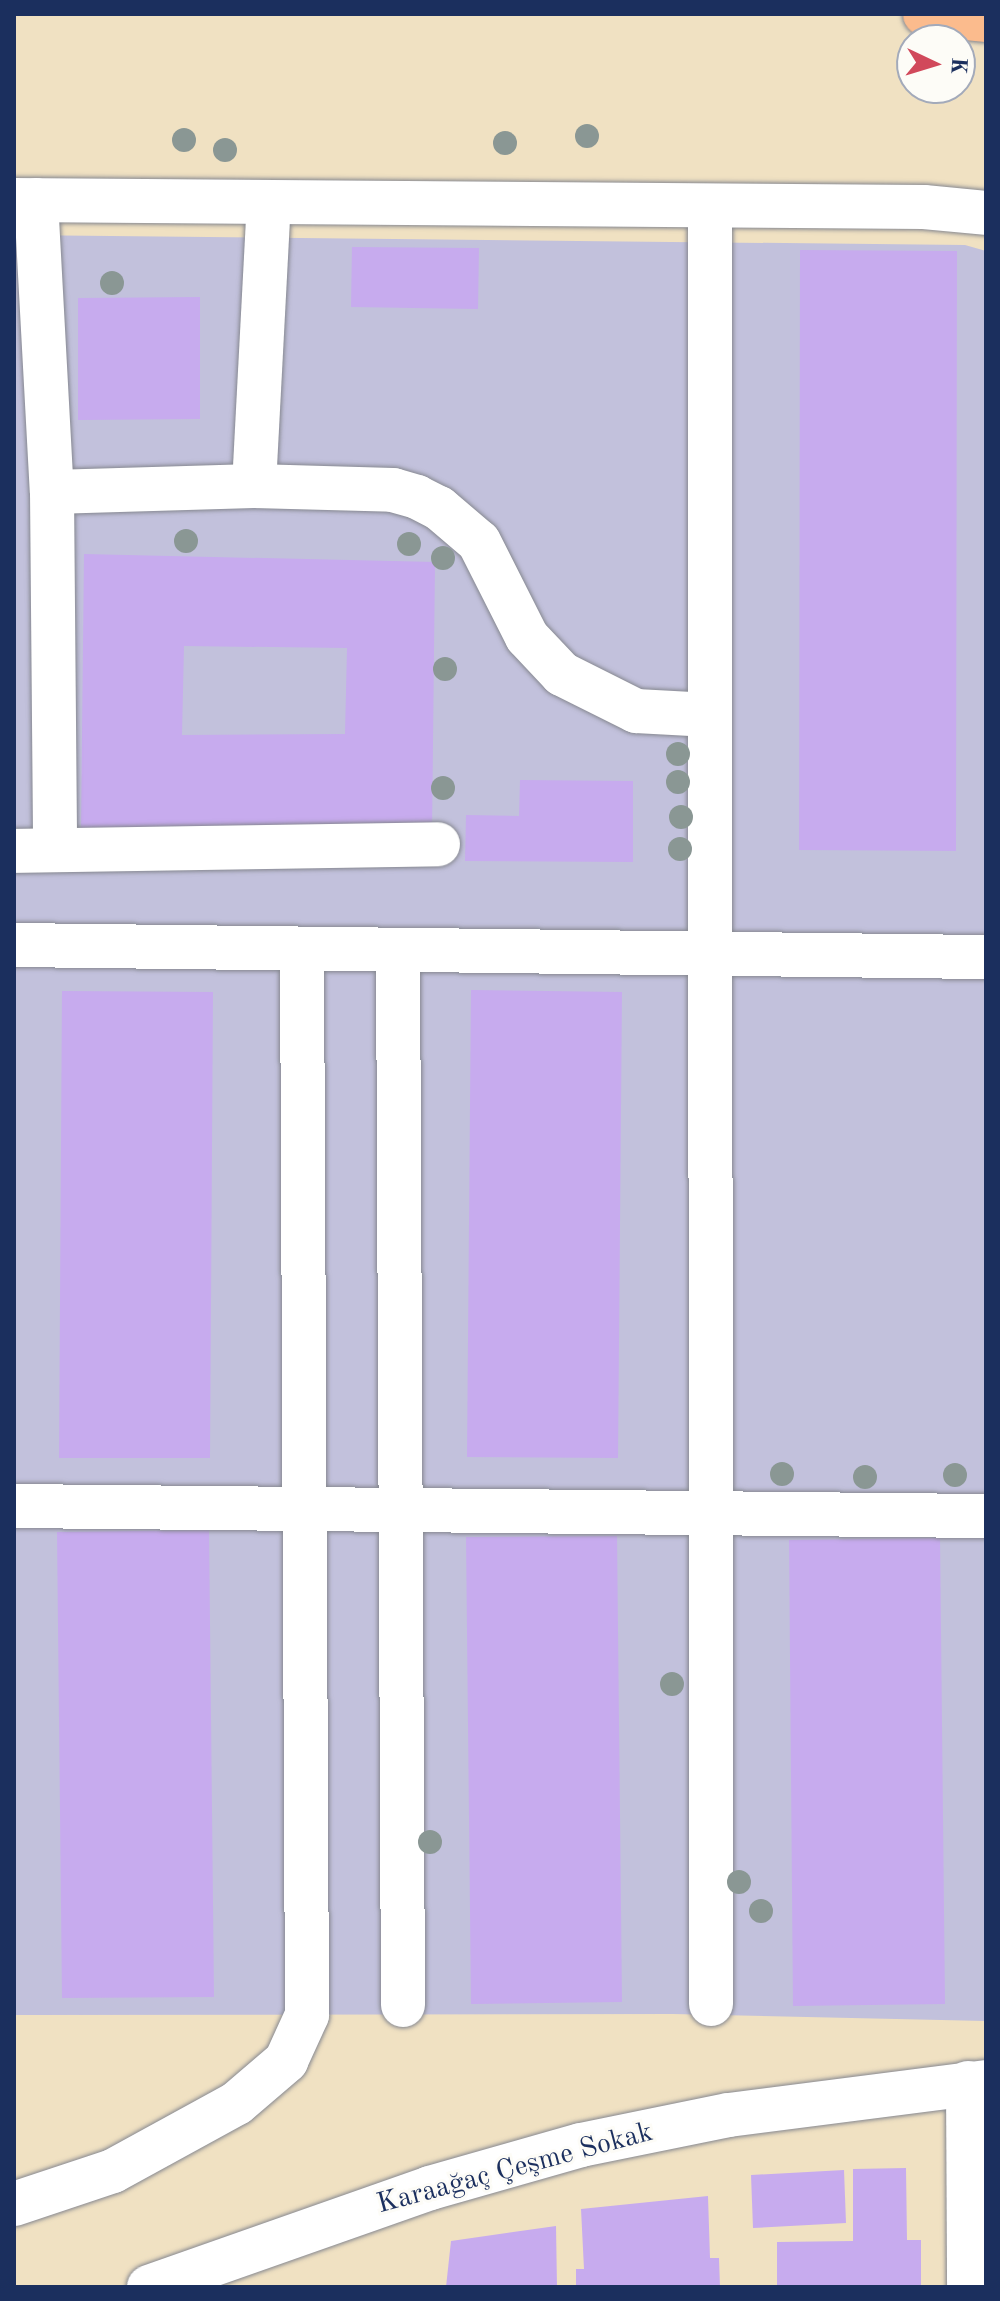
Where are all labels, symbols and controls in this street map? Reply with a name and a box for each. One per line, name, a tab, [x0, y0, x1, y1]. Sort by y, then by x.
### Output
north arrow	[896, 24, 976, 104]
text: K	[946, 56, 970, 75]
street label: Karaağaç Çeşme Sokak	[373, 2116, 657, 2222]

